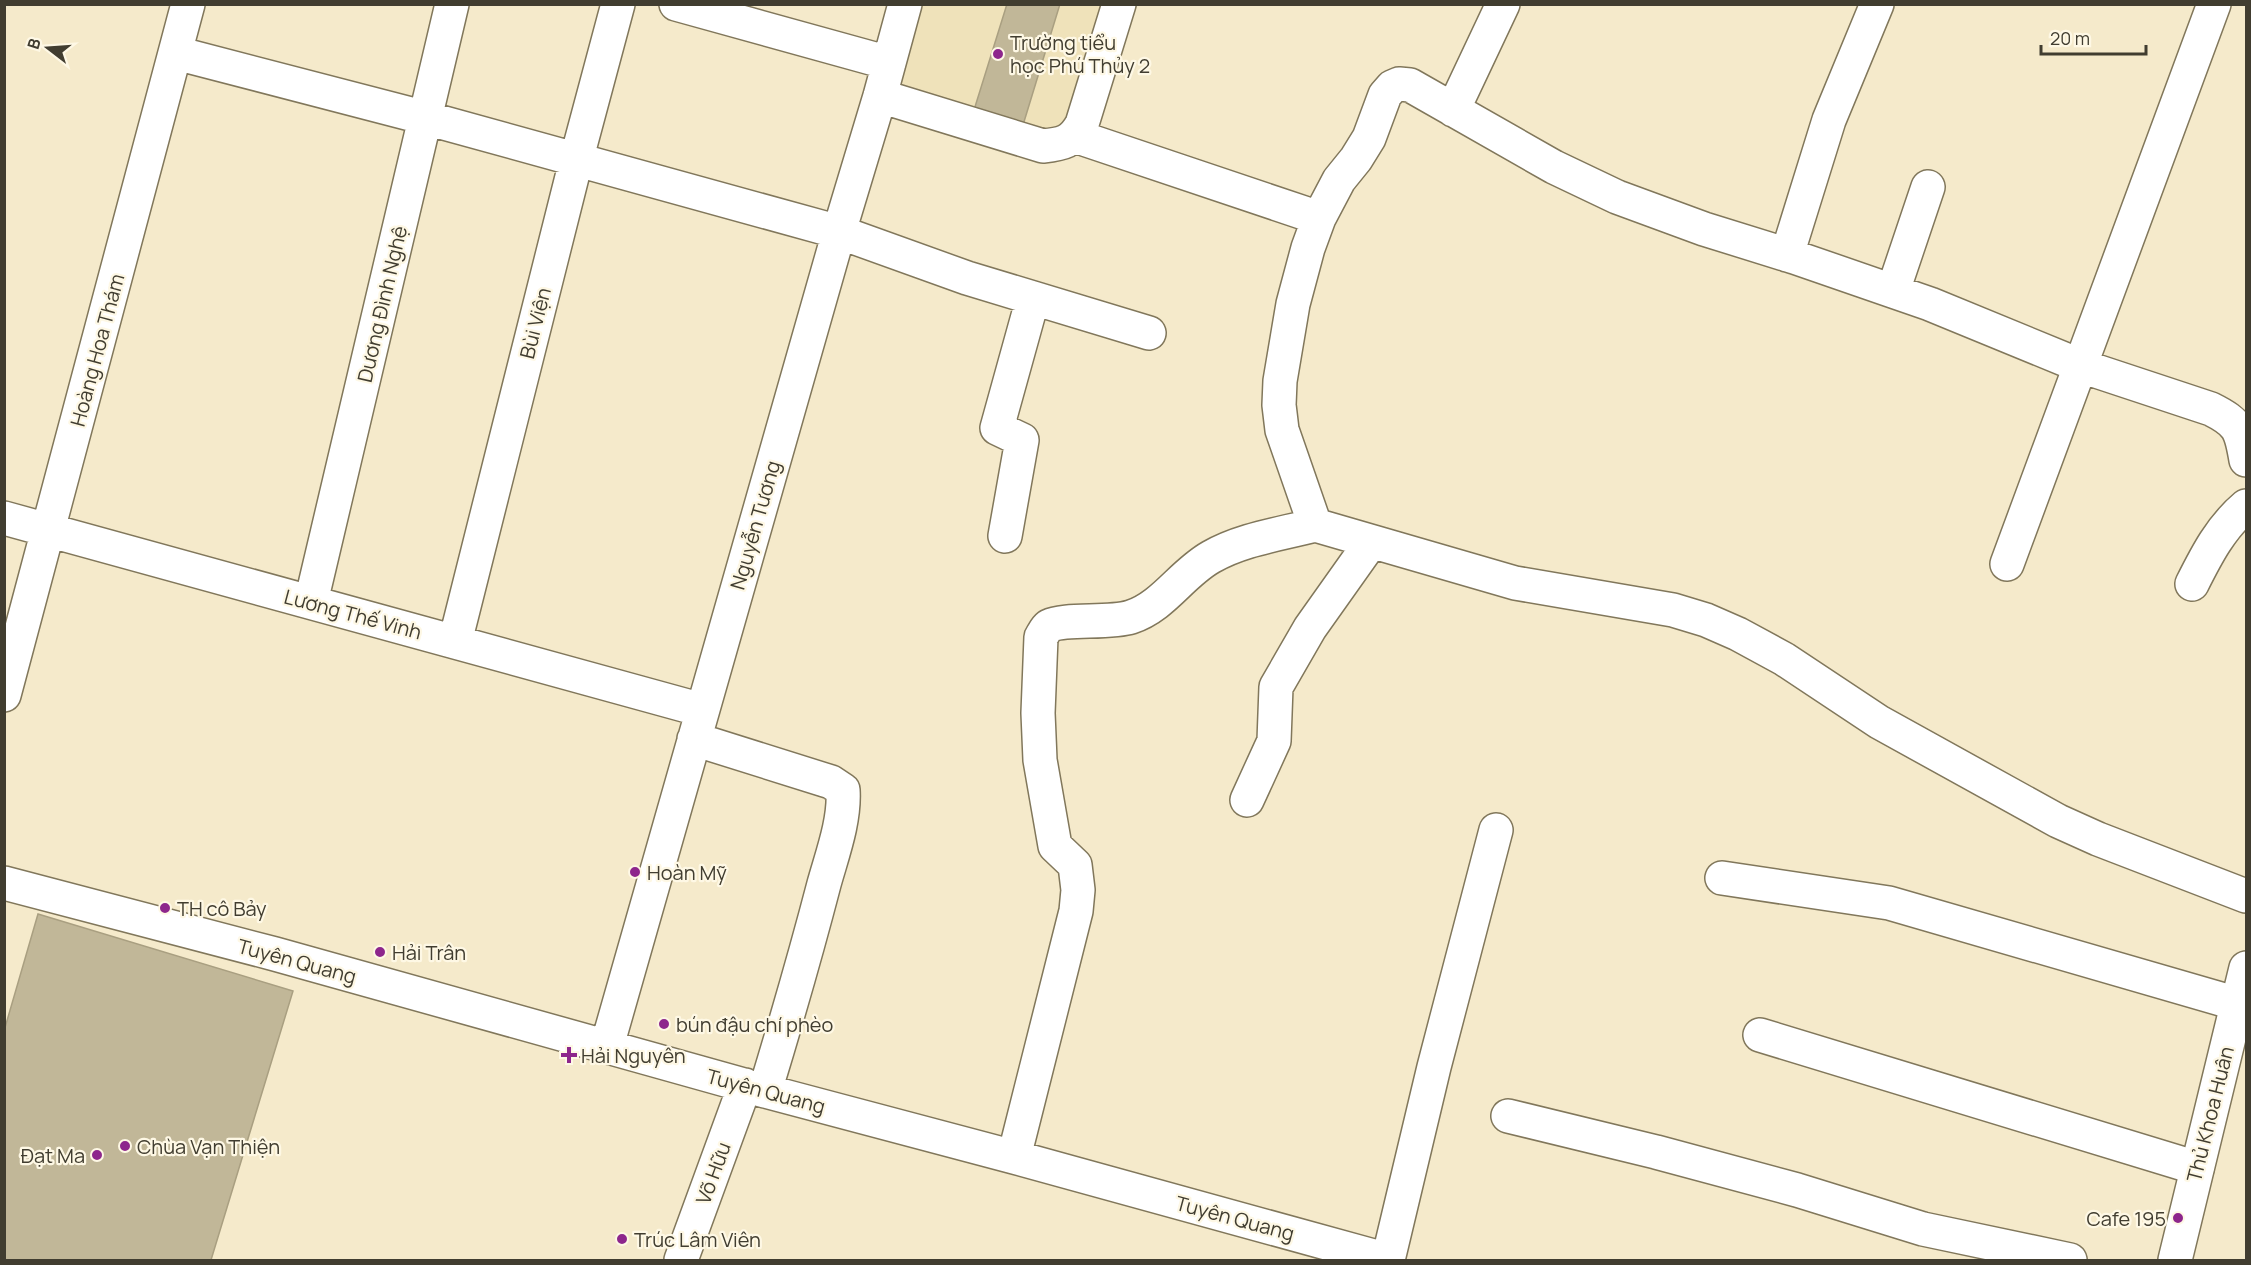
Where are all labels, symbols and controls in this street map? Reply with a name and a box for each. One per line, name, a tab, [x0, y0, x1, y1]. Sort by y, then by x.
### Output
north arrow	[18, 18, 78, 78]
scale bar	[2041, 18, 2146, 56]
text: 20 m	[2050, 26, 2090, 50]
place label: Trường tiểu học Phú Thủy 2	[1010, 29, 1150, 79]
text: B	[22, 36, 46, 52]
marker: Trường tiểu học Phú Thủy 2	[991, 47, 1005, 61]
street label: Dương Đình Nghệ	[351, 223, 413, 385]
street label: Hoàng Hoa Thám	[64, 271, 130, 429]
street label: Bùi Viện	[513, 285, 557, 361]
street label: Nguyễn Tương	[724, 457, 786, 593]
street label: Lương Thế Vinh	[281, 583, 425, 645]
place label: Hoàn Mỹ	[647, 859, 727, 886]
marker: Hoàn Mỹ	[628, 865, 642, 879]
place label: TH cô Bảy	[177, 895, 267, 922]
marker: TH cô Bảy	[158, 901, 172, 915]
street label: Tuyên Quang	[235, 932, 359, 990]
place label: Hải Trân	[392, 939, 466, 966]
marker: Hải Trân	[373, 945, 387, 959]
place label: bún đậu chí phèo	[676, 1011, 833, 1038]
marker: bún đậu chí phèo	[657, 1017, 671, 1031]
place label: Hải Nguyên	[581, 1042, 686, 1069]
street label: Thủ Khoa Huân	[2180, 1043, 2240, 1185]
marker: Hải Nguyên	[562, 1048, 576, 1062]
street label: Tuyên Quang	[704, 1062, 828, 1120]
place label: Chùa Vạn Thiện	[137, 1133, 280, 1160]
street label: Võ Hữu	[689, 1138, 737, 1208]
marker: Chùa Vạn Thiện	[118, 1139, 132, 1153]
place label: Đạt Ma	[21, 1142, 85, 1169]
marker: Đạt Ma	[90, 1148, 104, 1162]
street label: Tuyên Quang	[1173, 1189, 1297, 1247]
place label: Cafe 195	[2086, 1205, 2166, 1232]
marker: Cafe 195	[2171, 1211, 2185, 1225]
place label: Trúc Lâm Viên	[634, 1226, 761, 1253]
marker: Trúc Lâm Viên	[615, 1232, 629, 1246]

